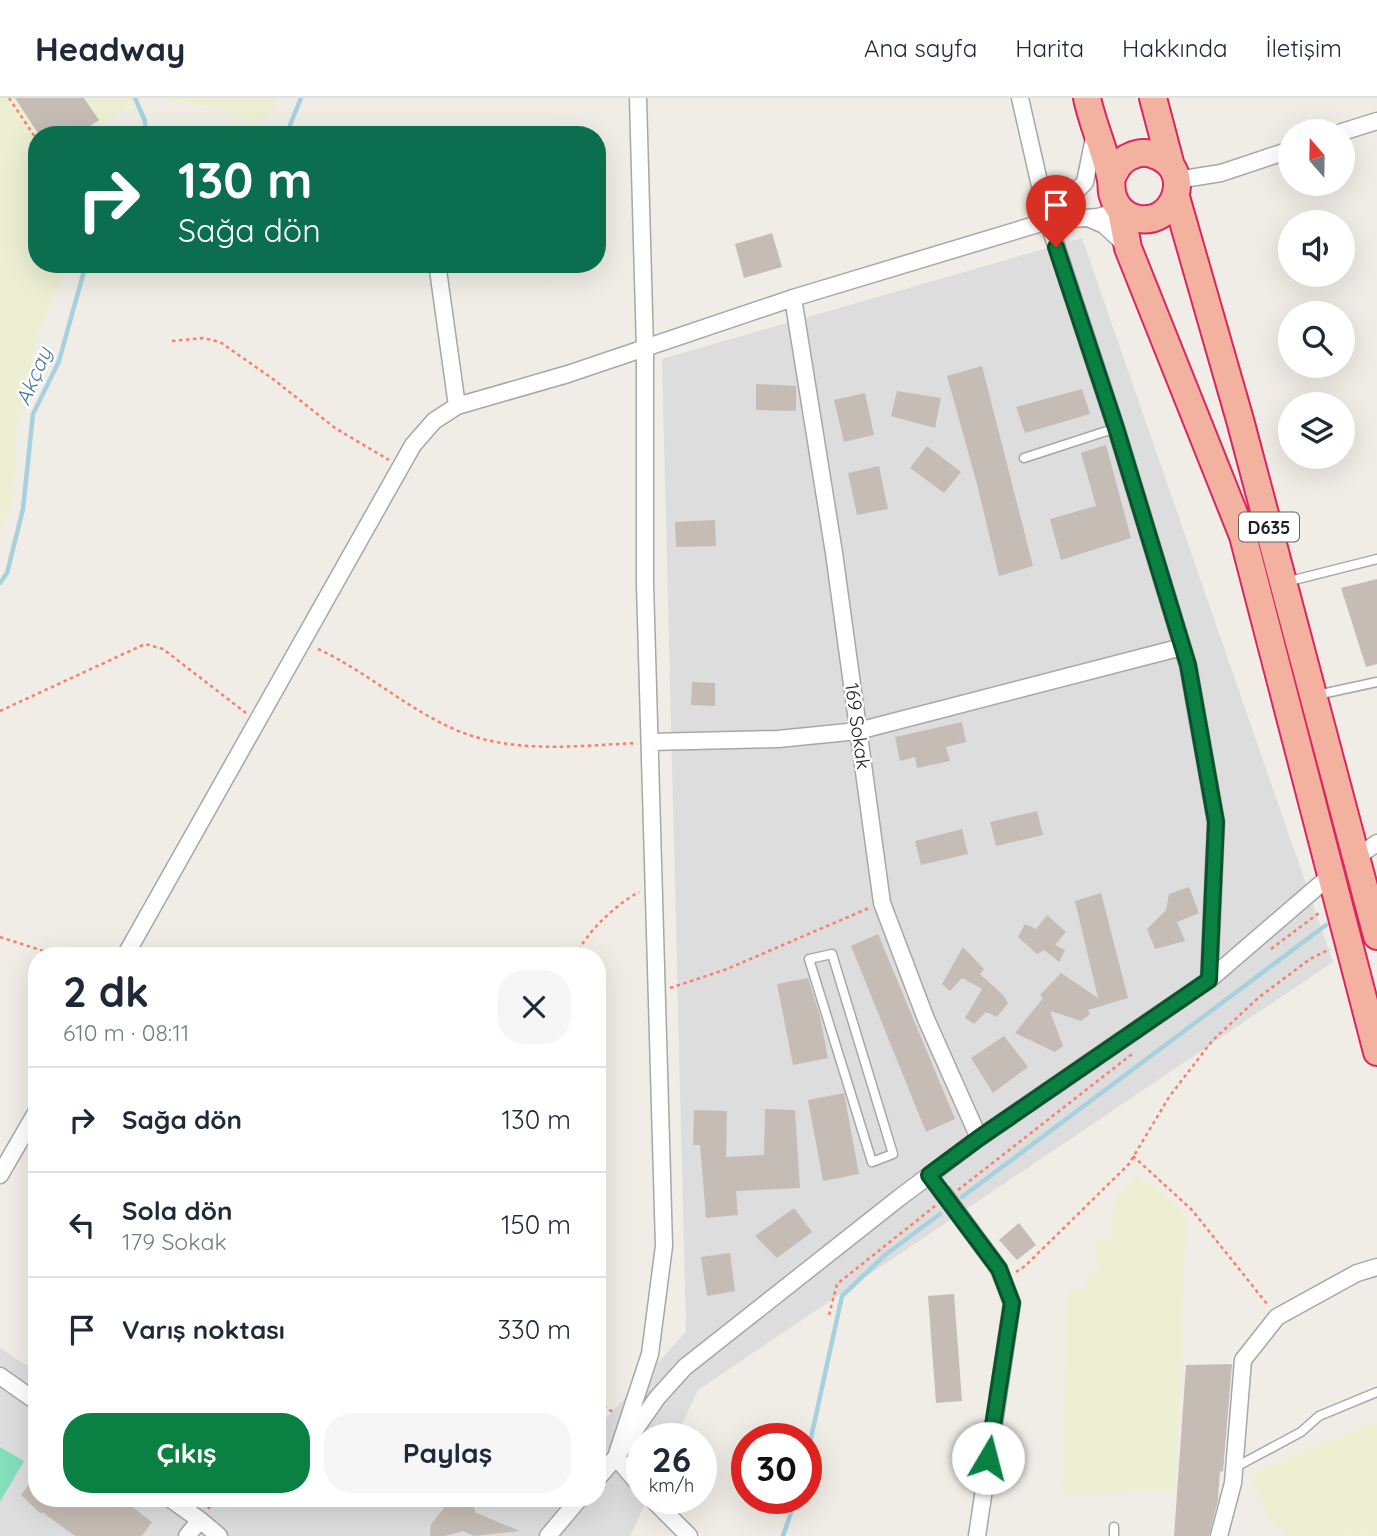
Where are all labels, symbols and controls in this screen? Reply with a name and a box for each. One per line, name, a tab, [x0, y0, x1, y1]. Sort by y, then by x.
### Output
text: Headway	[35, 28, 185, 69]
text: Ana sayfa	[864, 33, 977, 63]
text: Harita	[1015, 33, 1084, 63]
text: Hakkında	[1122, 33, 1228, 63]
text: İletişim	[1266, 33, 1342, 63]
north arrow	[1278, 119, 1354, 196]
map controls	[1278, 119, 1355, 469]
text: 130 m	[178, 149, 312, 210]
icon: right	[63, 154, 154, 245]
pin	[1026, 175, 1086, 247]
icon: arrive	[1037, 186, 1075, 224]
text: Sağa dön	[178, 210, 321, 250]
button: sound	[1278, 210, 1355, 287]
button: search	[1278, 301, 1355, 378]
water label: Akçay	[9, 342, 57, 409]
button: layers	[1278, 392, 1355, 469]
road number: D635	[1239, 512, 1299, 542]
street label: 169 Sokak	[840, 681, 876, 771]
text: 2 dk	[63, 965, 149, 1018]
button: close	[497, 970, 571, 1044]
text: 610 m · 08:11	[63, 1018, 189, 1047]
icon: right	[63, 1101, 101, 1139]
text: Sağa dön	[122, 1103, 242, 1136]
text: 130 m	[501, 1103, 571, 1136]
text: Sola dön	[122, 1194, 232, 1227]
icon: left	[63, 1206, 101, 1244]
text: 150 m	[501, 1208, 571, 1241]
text: 179 Sokak	[122, 1227, 227, 1256]
icon: arrive	[63, 1311, 101, 1349]
text: Varış noktası	[122, 1313, 285, 1346]
text: 330 m	[497, 1313, 571, 1346]
button: Çıkış	[63, 1413, 310, 1493]
button: Paylaş	[324, 1413, 571, 1493]
position arrow	[951, 1421, 1025, 1495]
speed limit sign: 30	[731, 1423, 822, 1514]
text: 26	[652, 1437, 691, 1481]
text: km/h	[649, 1474, 694, 1497]

